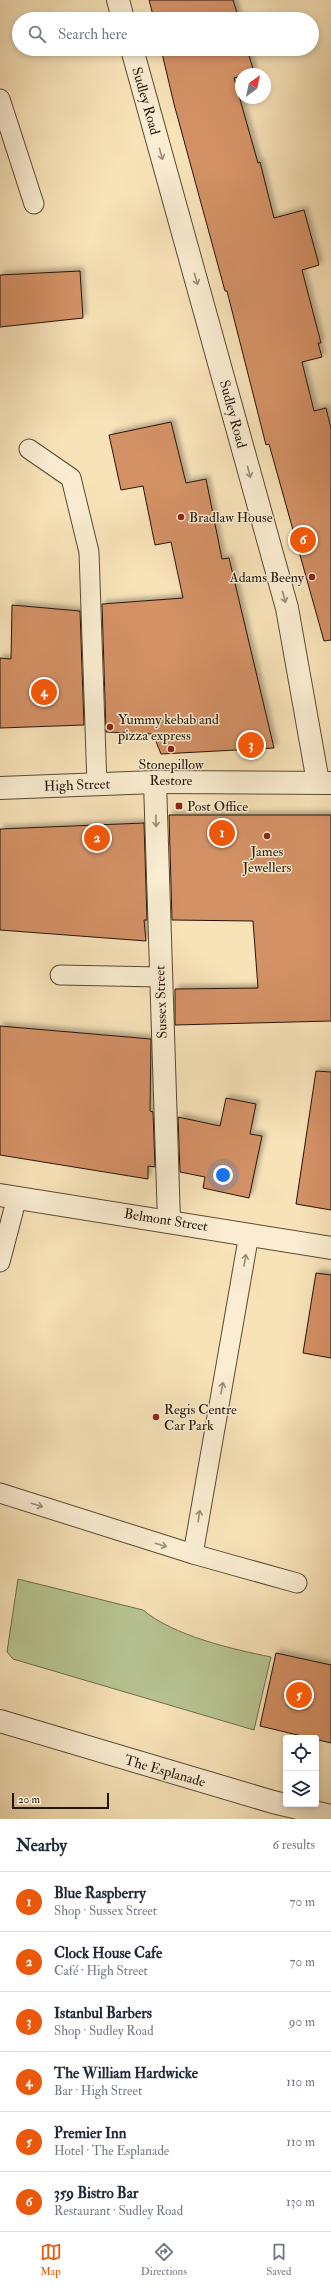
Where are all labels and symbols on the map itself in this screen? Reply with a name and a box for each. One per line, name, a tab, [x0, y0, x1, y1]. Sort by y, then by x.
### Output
street label: Sudley Road	[127, 65, 164, 137]
north arrow	[235, 68, 271, 104]
one-way arrow	[158, 147, 165, 160]
one-way arrow	[193, 272, 200, 285]
street label: Sudley Road	[215, 378, 250, 450]
one-way arrow	[246, 465, 254, 478]
place label: Bradlaw House	[189, 509, 273, 526]
marker: Bradlaw House	[176, 512, 186, 522]
pin: 6	[290, 525, 316, 555]
place label: Adams Beeny	[229, 569, 305, 587]
marker: Adams Beeny	[307, 572, 317, 582]
one-way arrow	[281, 590, 288, 603]
pin: 4	[31, 677, 57, 707]
place label: Yummy kebab and pizza express	[117, 711, 219, 745]
marker: Yummy kebab and pizza express	[105, 722, 115, 732]
pin: 3	[238, 730, 264, 760]
marker: Stonepillow Restore	[166, 744, 176, 754]
place label: Stonepillow Restore	[138, 756, 204, 789]
street label: High Street	[44, 775, 111, 795]
place label: Post Office	[187, 798, 248, 815]
marker: Post Office	[174, 801, 184, 811]
one-way arrow	[152, 814, 159, 827]
pin: 1	[209, 818, 235, 848]
pin: 2	[84, 823, 110, 853]
marker: James Jewellers	[262, 831, 272, 841]
place label: James Jewellers	[242, 843, 292, 876]
street label: Sussex Street	[151, 965, 171, 1039]
your location	[213, 1165, 233, 1185]
street label: Belmont Street	[123, 1205, 210, 1235]
one-way arrow	[241, 1254, 249, 1267]
one-way arrow	[218, 1382, 226, 1395]
place label: Regis Centre Car Park	[164, 1401, 237, 1434]
marker: Regis Centre Car Park	[151, 1412, 161, 1422]
one-way arrow	[30, 1502, 43, 1509]
one-way arrow	[195, 1510, 203, 1523]
one-way arrow	[155, 1541, 167, 1549]
pin: 5	[286, 1680, 312, 1710]
street label: The Esplanade	[122, 1751, 208, 1792]
scale bar	[12, 1791, 109, 1810]

